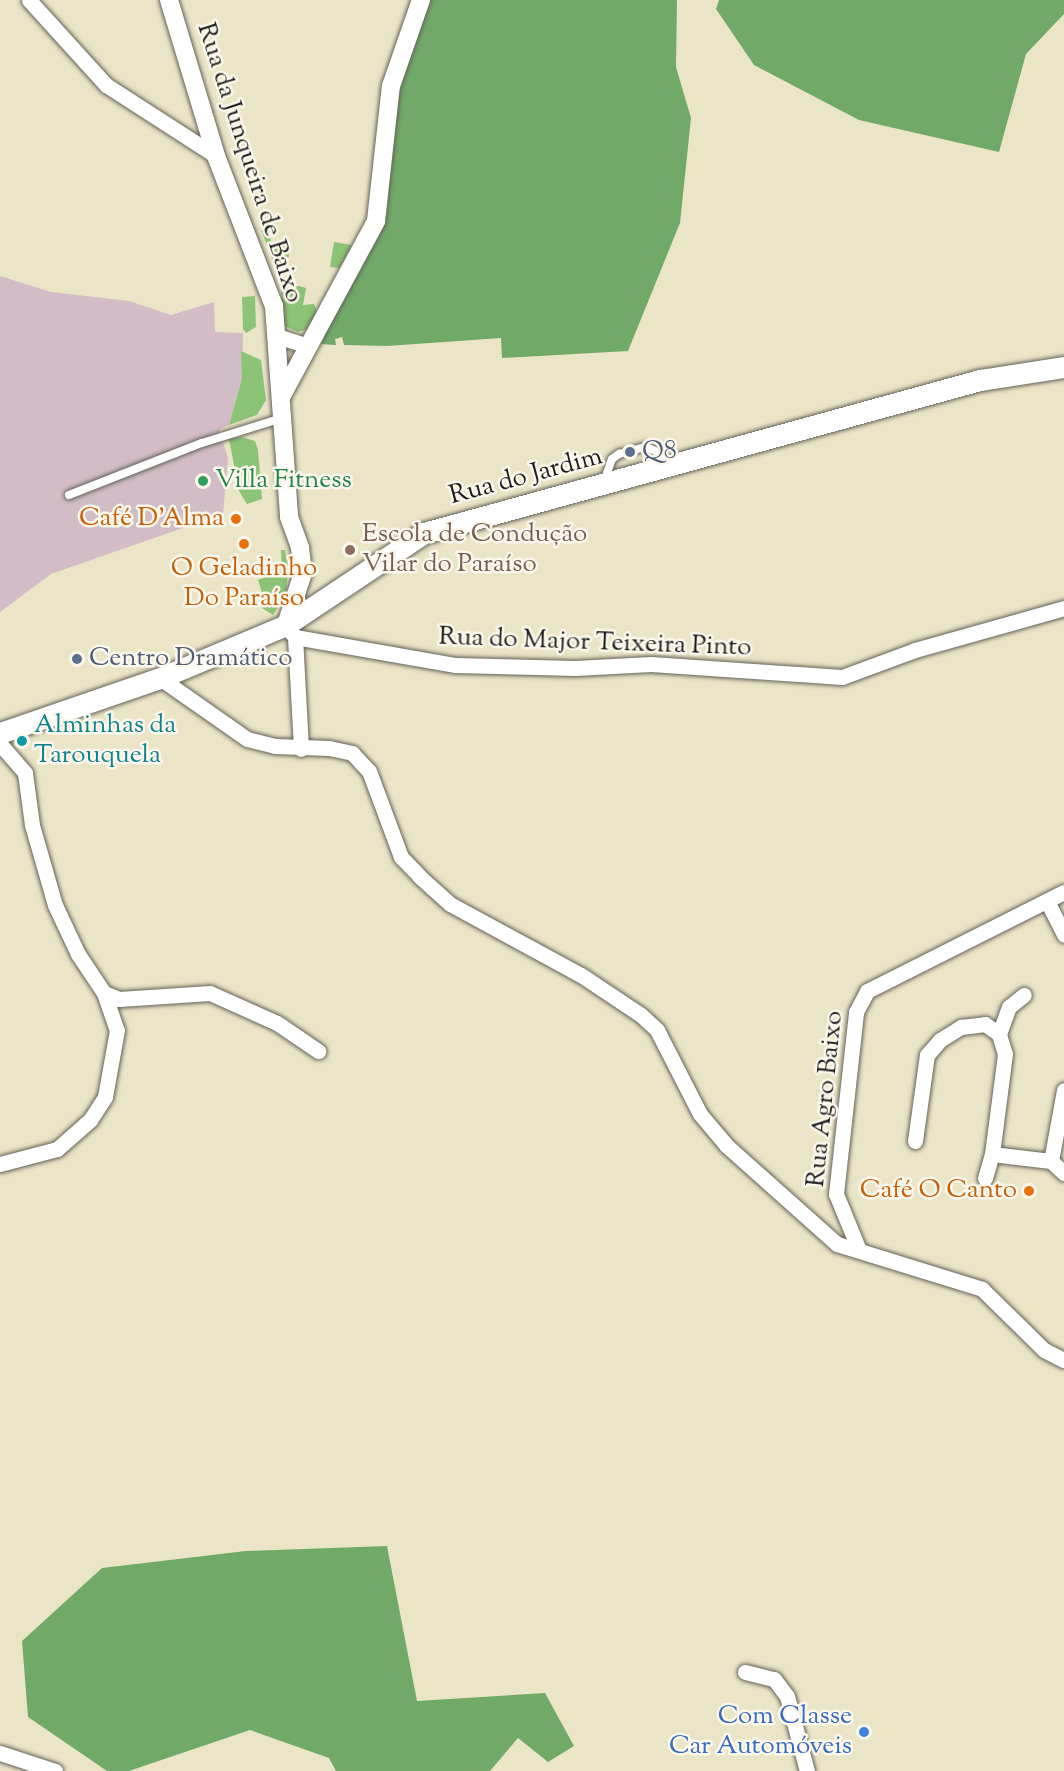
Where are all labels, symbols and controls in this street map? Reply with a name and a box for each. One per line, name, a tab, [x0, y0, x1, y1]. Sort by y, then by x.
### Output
street label: Rua da Junqueira de Baixo	[189, 19, 309, 307]
place label: Q8	[642, 436, 677, 468]
street label: Rua do Jardim	[446, 442, 606, 512]
marker: Q8	[623, 445, 637, 459]
place label: Villa Fitness	[215, 465, 352, 497]
marker: Villa Fitness	[196, 474, 210, 488]
place label: Café D'Alma	[79, 503, 224, 535]
marker: Café D'Alma	[229, 512, 243, 526]
place label: Escola de Condução Vilar do Paraíso	[362, 519, 587, 580]
marker: O Geladinho Do Paraíso	[237, 537, 251, 551]
marker: Escola de Condução Vilar do Paraíso	[343, 543, 357, 557]
place label: O Geladinho Do Paraíso	[171, 553, 317, 614]
street label: Rua do Major Teixeira Pinto	[438, 622, 752, 664]
place label: Centro Dramático	[89, 643, 293, 675]
marker: Centro Dramático	[70, 652, 84, 666]
place label: Alminhas da Tarouquela	[34, 710, 176, 772]
marker: Alminhas da Tarouquela	[15, 734, 29, 748]
street label: Rua Agro Baixo	[801, 1009, 851, 1189]
place label: Café O Canto	[860, 1175, 1017, 1207]
marker: Café O Canto	[1022, 1184, 1036, 1198]
place label: Com Classe Car Automóveis	[669, 1701, 852, 1762]
marker: Com Classe Car Automóveis	[857, 1725, 871, 1739]

